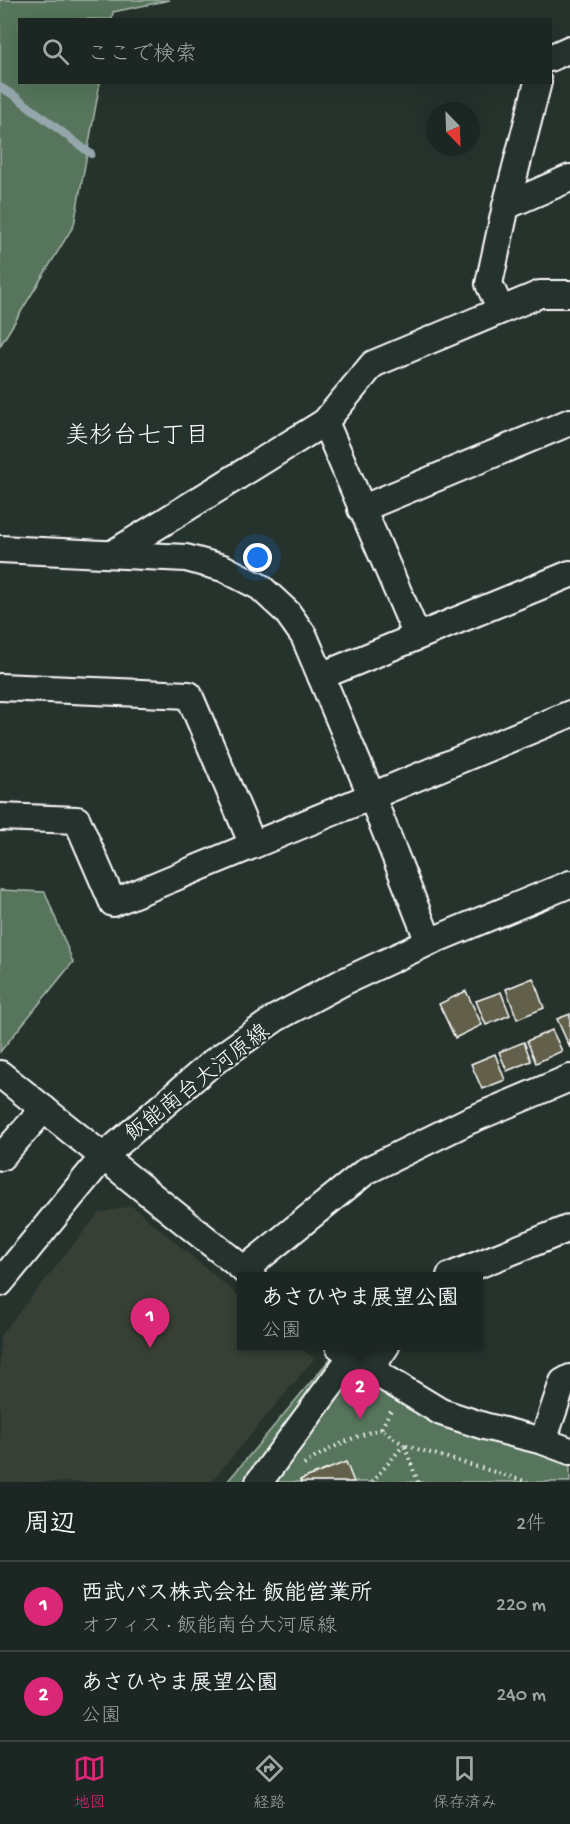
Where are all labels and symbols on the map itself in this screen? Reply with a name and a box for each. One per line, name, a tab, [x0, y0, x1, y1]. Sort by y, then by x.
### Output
north arrow	[426, 102, 480, 156]
district label: 美杉台七丁目	[65, 422, 209, 452]
your location	[243, 543, 272, 572]
street label: 飯能南台大河原線	[120, 1019, 276, 1149]
pin: 1	[130, 1298, 170, 1348]
pin: 2	[340, 1370, 380, 1419]

